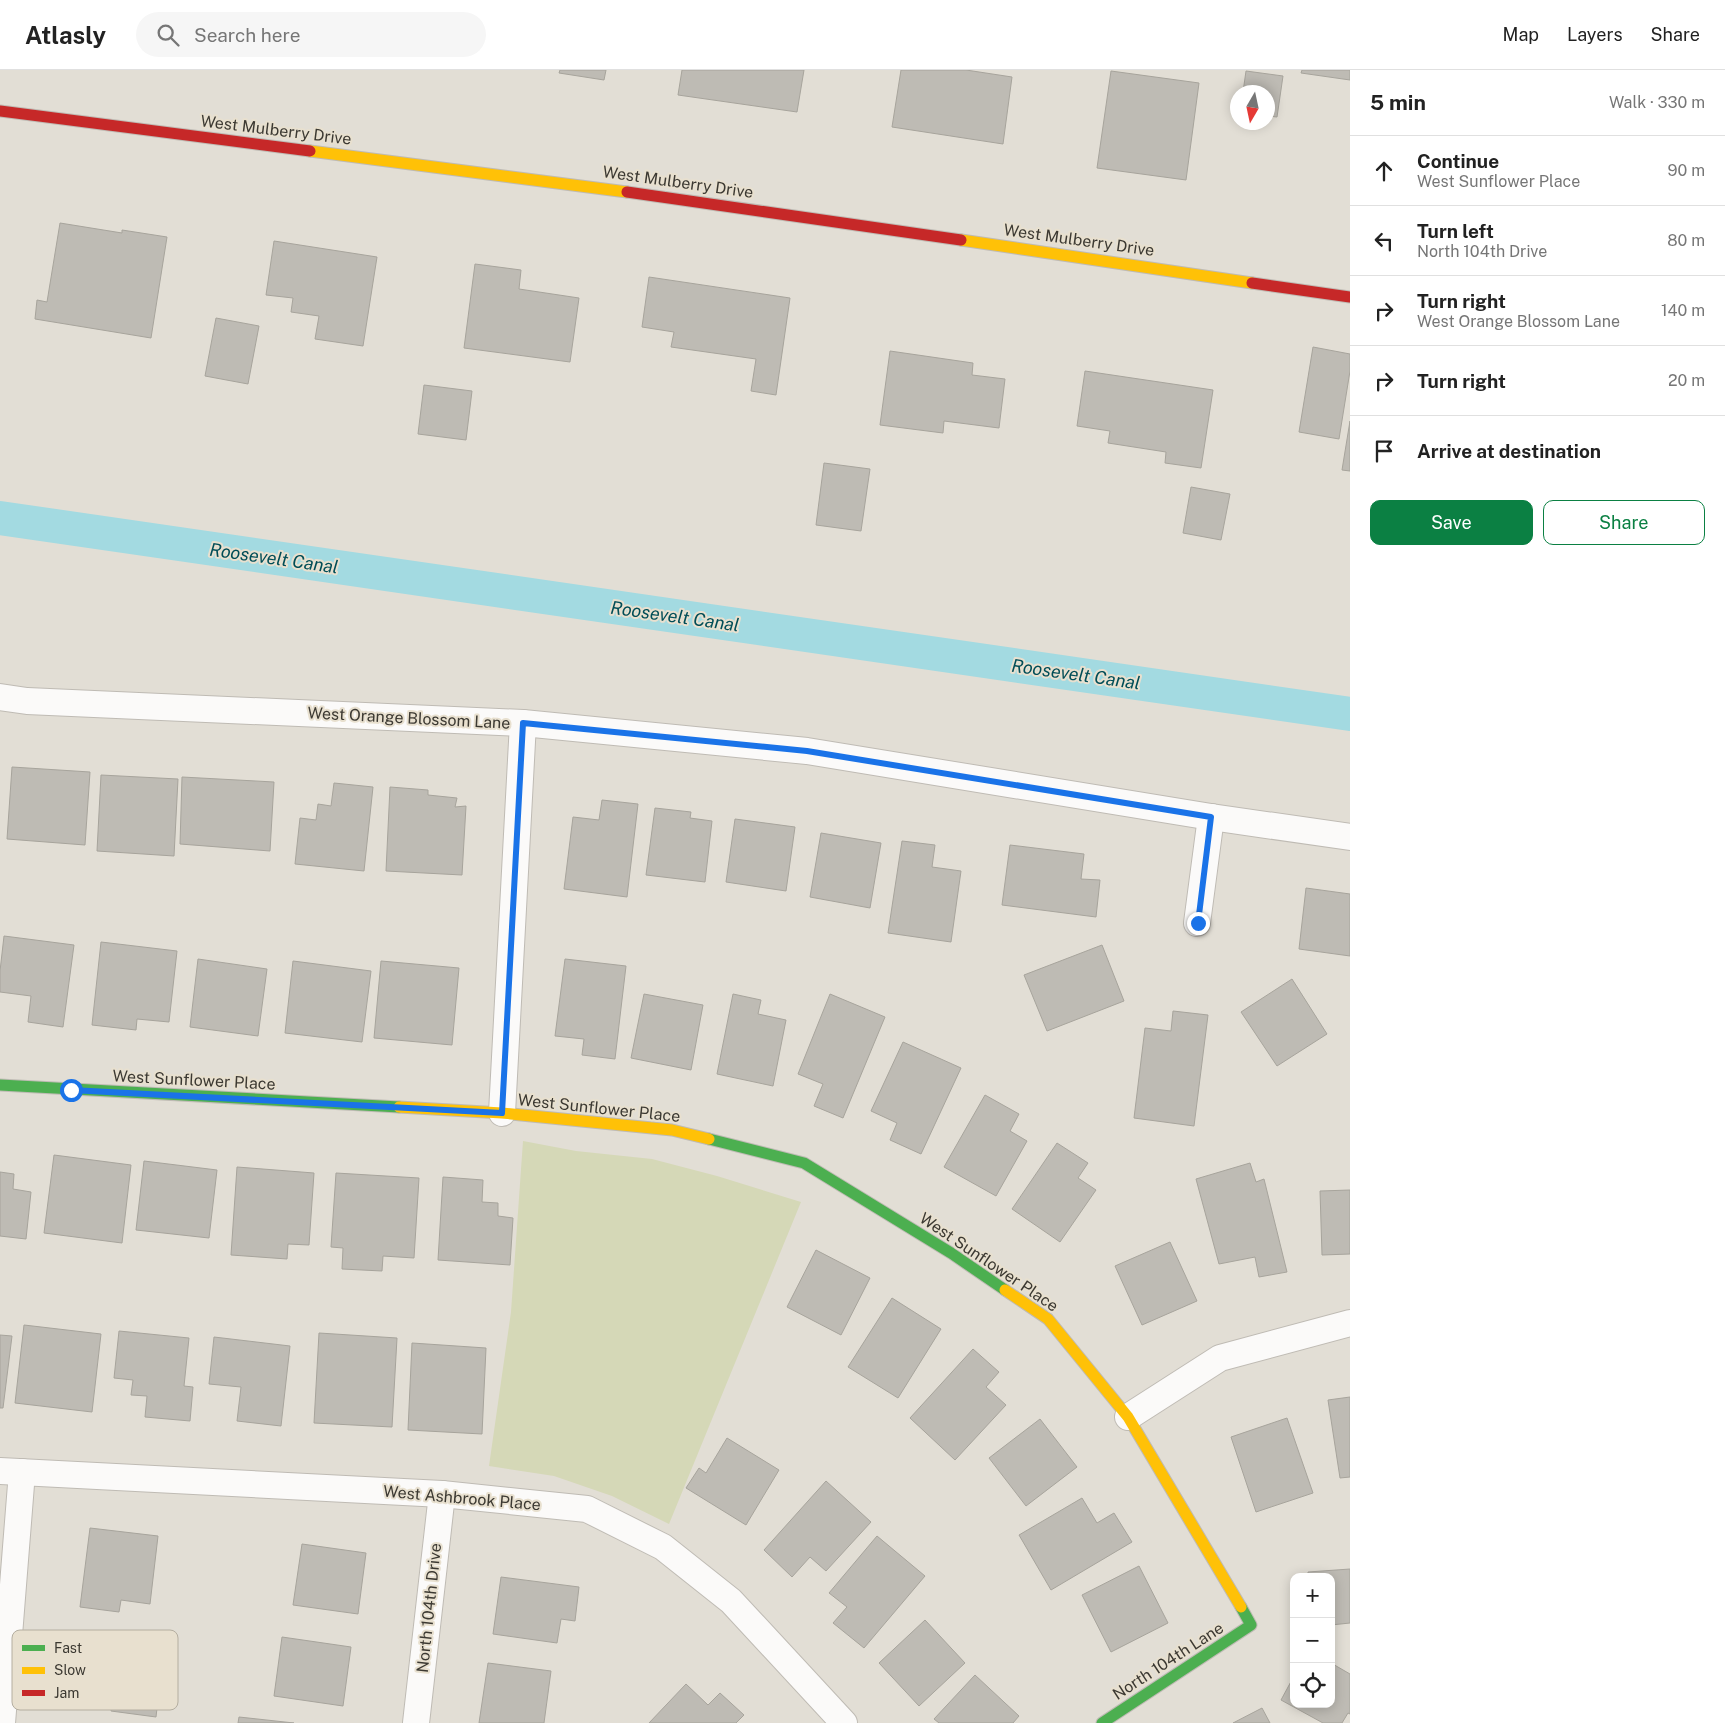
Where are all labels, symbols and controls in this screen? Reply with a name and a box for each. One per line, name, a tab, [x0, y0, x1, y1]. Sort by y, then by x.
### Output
search box	[136, 12, 486, 57]
text: Atlasly	[25, 21, 106, 49]
icon: search	[154, 21, 182, 49]
text: Search here	[194, 24, 301, 46]
text: Map	[1503, 24, 1539, 45]
text: Layers	[1567, 24, 1623, 45]
text: Share	[1651, 24, 1700, 45]
north arrow	[1230, 85, 1275, 130]
text: 5 min	[1370, 90, 1426, 115]
text: Walk · 330 m	[1609, 93, 1705, 112]
street label: West Mulberry Drive	[199, 111, 353, 149]
text: Continue	[1417, 150, 1499, 172]
icon: ahead	[1370, 157, 1398, 185]
text: 90 m	[1668, 161, 1705, 180]
street label: West Mulberry Drive	[601, 162, 755, 202]
text: West Sunflower Place	[1417, 172, 1580, 191]
street label: West Mulberry Drive	[1002, 220, 1156, 260]
text: Turn left	[1417, 220, 1494, 242]
icon: left	[1370, 227, 1398, 255]
text: 80 m	[1667, 231, 1705, 250]
text: North 104th Drive	[1417, 242, 1547, 261]
text: Turn right	[1417, 290, 1506, 312]
icon: right	[1370, 297, 1398, 325]
text: 140 m	[1661, 301, 1705, 320]
text: West Orange Blossom Lane	[1417, 312, 1620, 331]
icon: right	[1370, 367, 1398, 395]
text: Turn right	[1417, 370, 1506, 392]
text: 20 m	[1668, 371, 1705, 390]
icon: arrive	[1370, 437, 1398, 465]
text: Arrive at destination	[1417, 440, 1601, 462]
button: Save	[1370, 500, 1533, 545]
button: Share	[1543, 500, 1705, 545]
water label: Roosevelt Canal	[208, 539, 340, 577]
water label: Roosevelt Canal	[609, 597, 741, 635]
water label: Roosevelt Canal	[1010, 655, 1142, 693]
street label: West Orange Blossom Lane	[307, 703, 511, 733]
route end	[1187, 912, 1210, 935]
street label: West Sunflower Place	[112, 1066, 276, 1094]
route start	[60, 1079, 83, 1102]
street label: West Sunflower Place	[517, 1090, 681, 1126]
street label: West Sunflower Place	[916, 1208, 1062, 1316]
street label: West Ashbrook Place	[382, 1482, 542, 1514]
street label: North 104th Drive	[413, 1542, 445, 1674]
map controls	[1290, 1573, 1335, 1708]
button: +	[1290, 1573, 1335, 1618]
street label: North 104th Lane	[1109, 1618, 1227, 1704]
button: −	[1290, 1618, 1335, 1663]
legend	[12, 1630, 178, 1710]
text: Fast	[54, 1640, 82, 1656]
text: Slow	[54, 1662, 86, 1678]
button: locate	[1290, 1663, 1335, 1708]
text: Jam	[54, 1685, 79, 1701]

